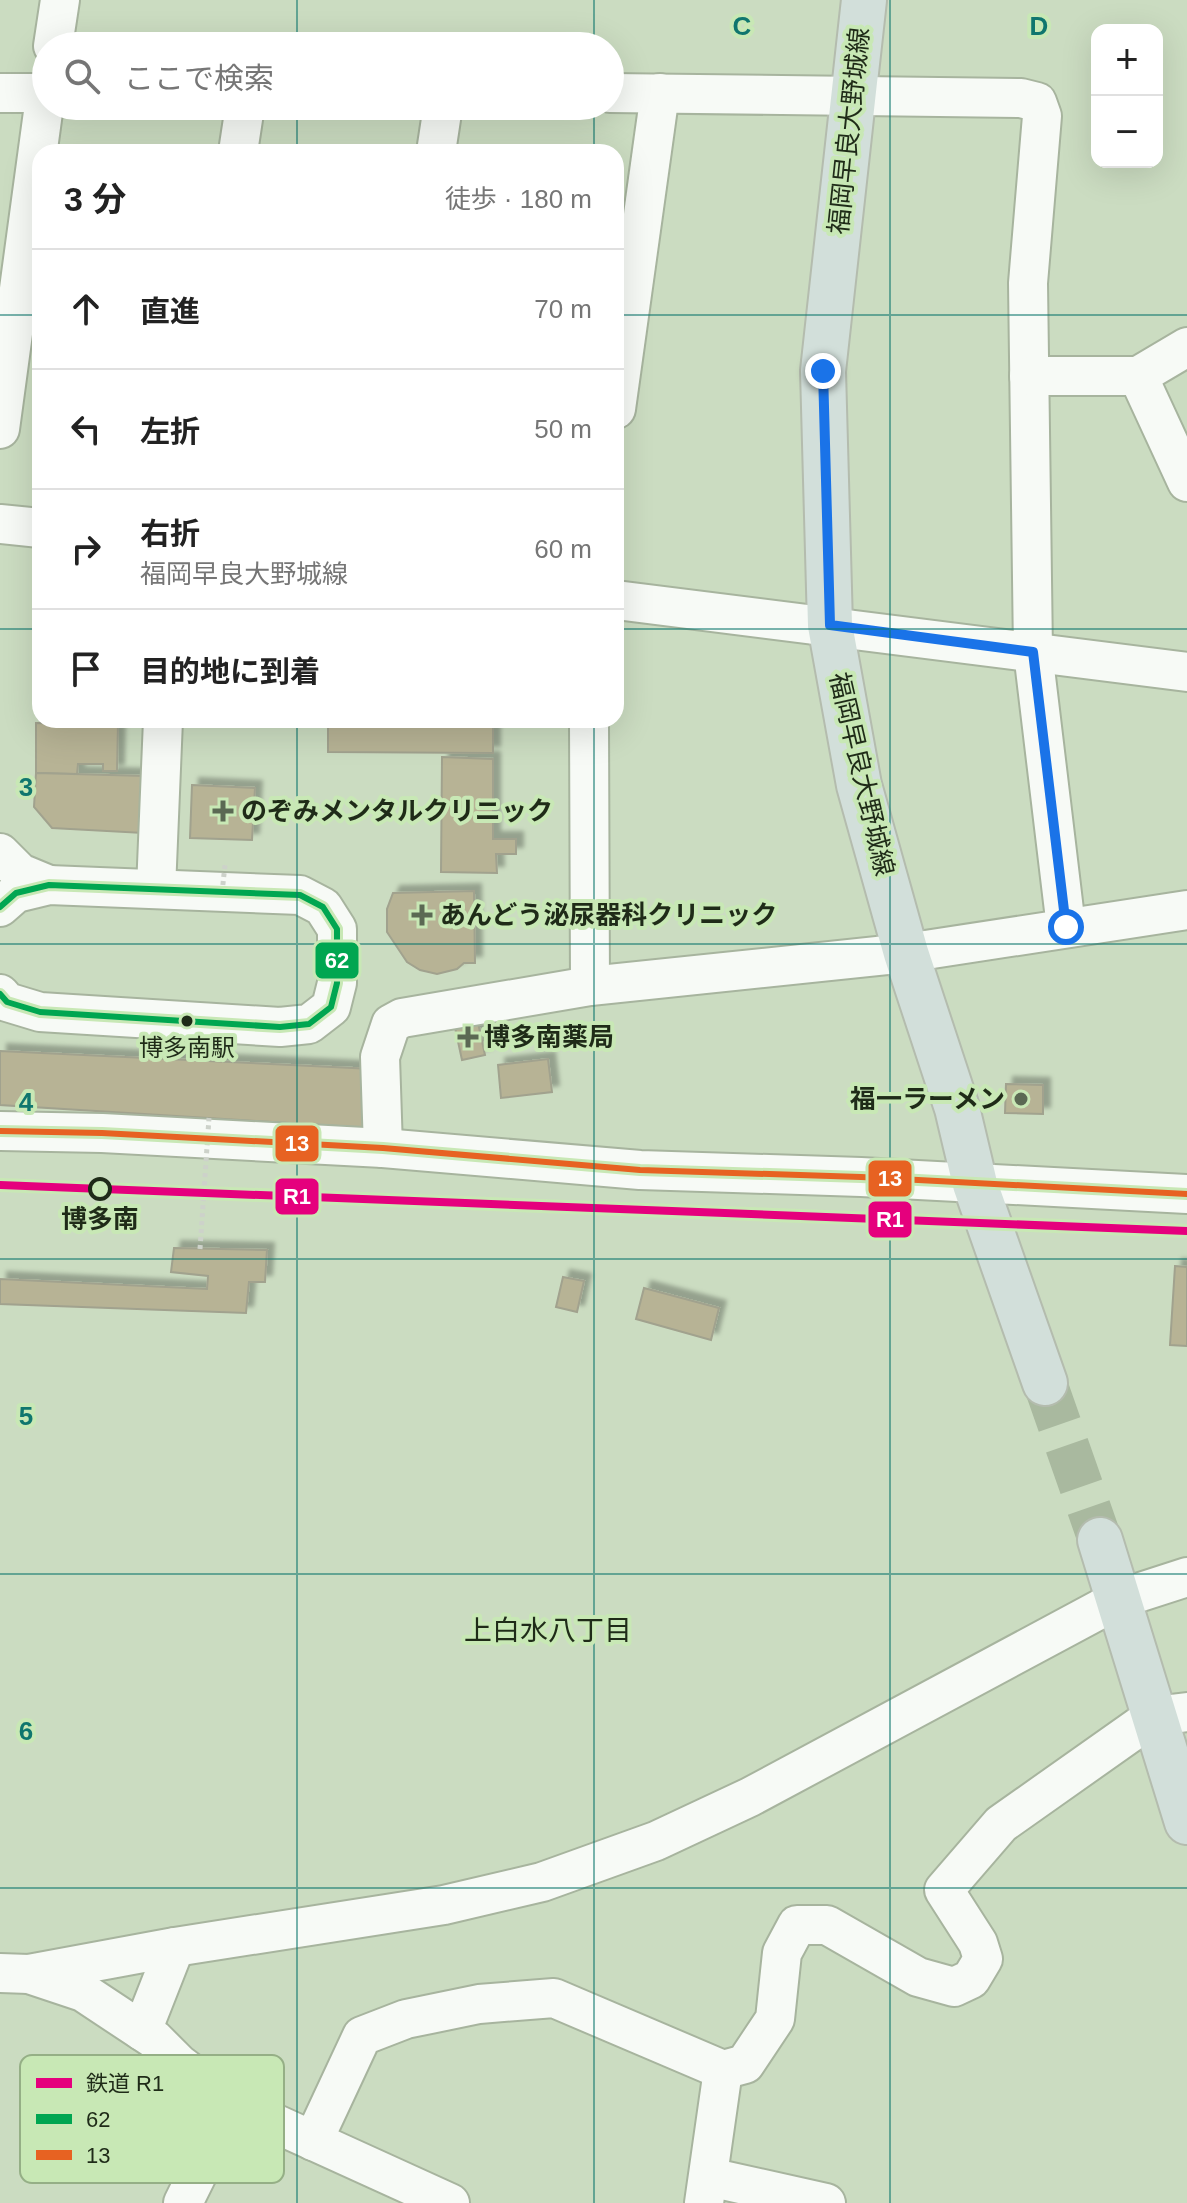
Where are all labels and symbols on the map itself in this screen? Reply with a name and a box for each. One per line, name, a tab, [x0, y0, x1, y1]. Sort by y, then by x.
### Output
text: C	[733, 11, 752, 41]
text: D	[1030, 11, 1048, 41]
street label: 福岡早良大野城線	[823, 26, 875, 236]
route end	[805, 353, 841, 389]
street label: 福岡早良大野城線	[824, 669, 900, 879]
text: 3	[19, 772, 33, 802]
place label: のぞみメンタルクリニック	[241, 796, 553, 826]
marker: のぞみメンタルクリニック	[212, 800, 234, 822]
place label: あんどう泌尿器科クリニック	[440, 900, 777, 930]
marker: あんどう泌尿器科クリニック	[411, 904, 433, 926]
route start	[1048, 909, 1084, 945]
line badge: 62	[314, 941, 360, 980]
text: 62	[325, 948, 349, 973]
marker: 博多南駅	[179, 1013, 195, 1029]
place label: 博多南薬局	[484, 1022, 614, 1052]
marker: 博多南薬局	[459, 1028, 477, 1046]
place label: 博多南駅	[139, 1034, 235, 1061]
place label: 福一ラーメン	[850, 1084, 1005, 1114]
text: 4	[19, 1087, 34, 1117]
marker: 福一ラーメン	[1012, 1090, 1030, 1108]
line badge: 13	[274, 1124, 320, 1163]
text: 13	[285, 1131, 309, 1156]
line badge: 13	[867, 1159, 913, 1198]
text: 13	[878, 1166, 902, 1191]
line badge: R1	[274, 1177, 320, 1216]
marker: 博多南	[89, 1178, 111, 1200]
text: R1	[283, 1184, 311, 1209]
line badge: R1	[867, 1200, 913, 1239]
place label: 博多南	[61, 1204, 139, 1234]
text: R1	[876, 1207, 904, 1232]
text: 5	[19, 1401, 33, 1431]
district label: 上白水八丁目	[464, 1615, 632, 1646]
text: 6	[19, 1716, 33, 1746]
legend	[20, 2055, 284, 2183]
text: 鉄道 R1	[86, 2071, 164, 2096]
text: 62	[86, 2107, 110, 2132]
text: 13	[86, 2143, 110, 2168]

